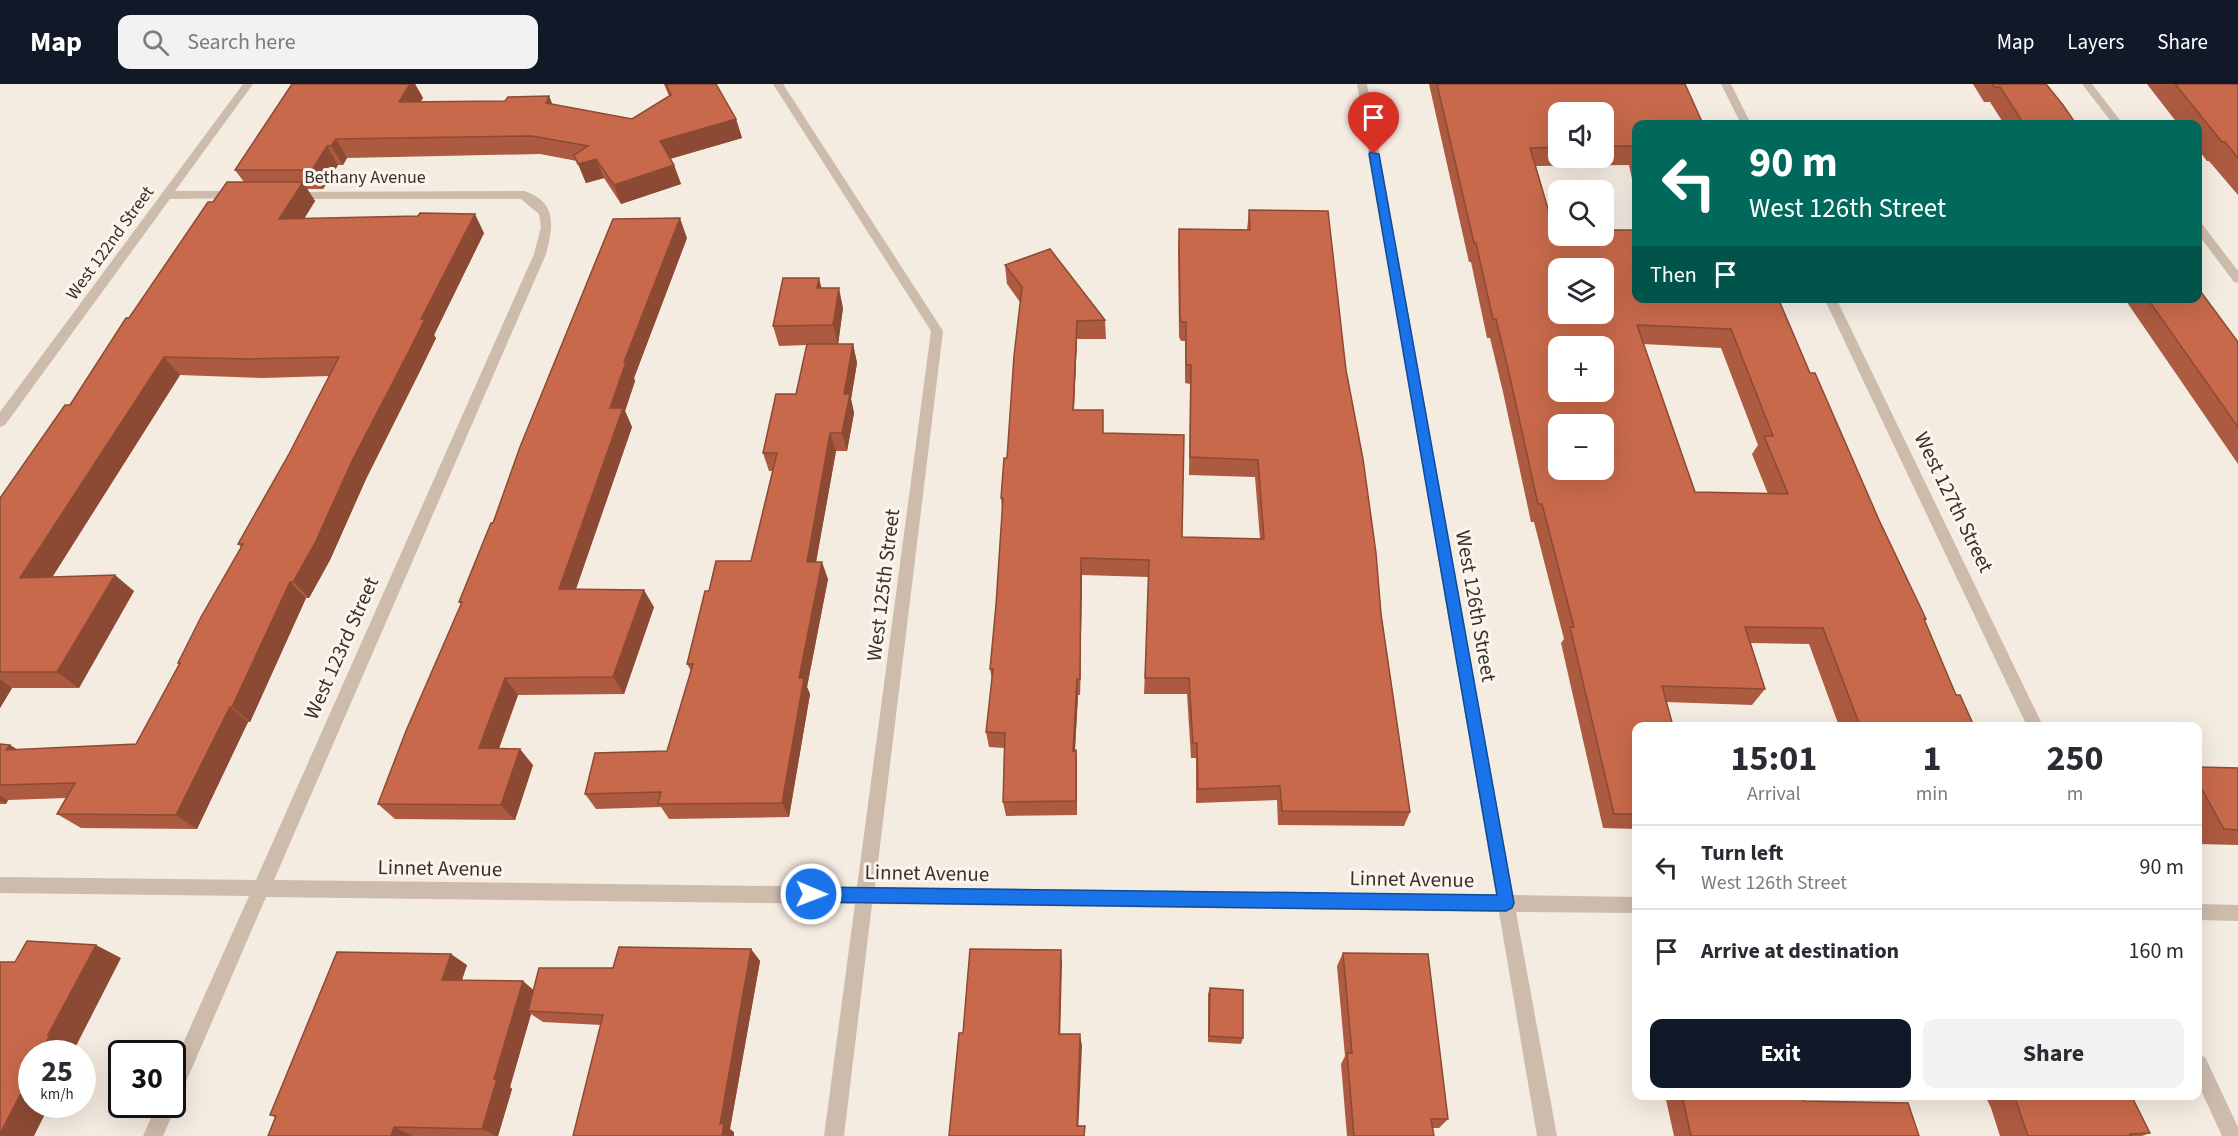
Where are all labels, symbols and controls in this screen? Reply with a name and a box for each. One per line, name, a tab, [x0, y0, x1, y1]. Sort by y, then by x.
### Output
search box	[118, 15, 538, 69]
text: Map	[30, 22, 82, 62]
icon: search	[139, 26, 172, 59]
text: Search here	[187, 26, 296, 58]
text: Map	[1997, 27, 2034, 57]
text: Layers	[2067, 27, 2124, 57]
text: Share	[2157, 27, 2208, 57]
pin	[1348, 92, 1399, 154]
icon: arrive	[1357, 101, 1390, 134]
map controls	[1548, 102, 1614, 480]
button: sound	[1548, 102, 1614, 168]
text: 90 m	[1749, 133, 1838, 193]
icon: left	[1650, 144, 1728, 222]
street label: Bethany Avenue	[304, 165, 426, 190]
button: search	[1548, 180, 1614, 246]
street label: West 122nd Street	[60, 181, 160, 305]
text: West 126th Street	[1749, 189, 1946, 228]
button: layers	[1548, 258, 1614, 324]
icon: arrive	[1709, 258, 1742, 291]
text: Then	[1650, 259, 1697, 291]
button: +	[1548, 336, 1614, 402]
button: −	[1548, 414, 1614, 480]
street label: West 127th Street	[1907, 427, 2001, 577]
street label: West 125th Street	[859, 507, 907, 663]
street label: West 126th Street	[1448, 528, 1504, 684]
street label: West 123rd Street	[296, 572, 386, 724]
text: 15:01	[1730, 733, 1817, 784]
text: 1	[1922, 733, 1941, 784]
text: 250	[2047, 733, 2104, 784]
text: Arrival	[1747, 780, 1801, 808]
text: min	[1916, 780, 1948, 808]
text: m	[2067, 780, 2083, 808]
text: Turn left	[1701, 837, 1783, 869]
icon: left	[1650, 851, 1683, 884]
text: 90 m	[2139, 851, 2184, 883]
street label: Linnet Avenue	[377, 852, 503, 884]
street label: Linnet Avenue	[864, 857, 990, 889]
position arrow	[779, 862, 843, 926]
street label: Linnet Avenue	[1349, 863, 1475, 895]
text: West 126th Street	[1701, 869, 1847, 897]
icon: arrive	[1650, 935, 1683, 968]
text: Arrive at destination	[1701, 935, 1899, 967]
text: 160 m	[2129, 935, 2184, 967]
button: Exit	[1650, 1019, 1911, 1088]
button: Share	[1923, 1019, 2184, 1088]
speed limit sign: 30	[108, 1040, 186, 1118]
text: 25	[41, 1050, 73, 1093]
text: km/h	[40, 1084, 74, 1105]

